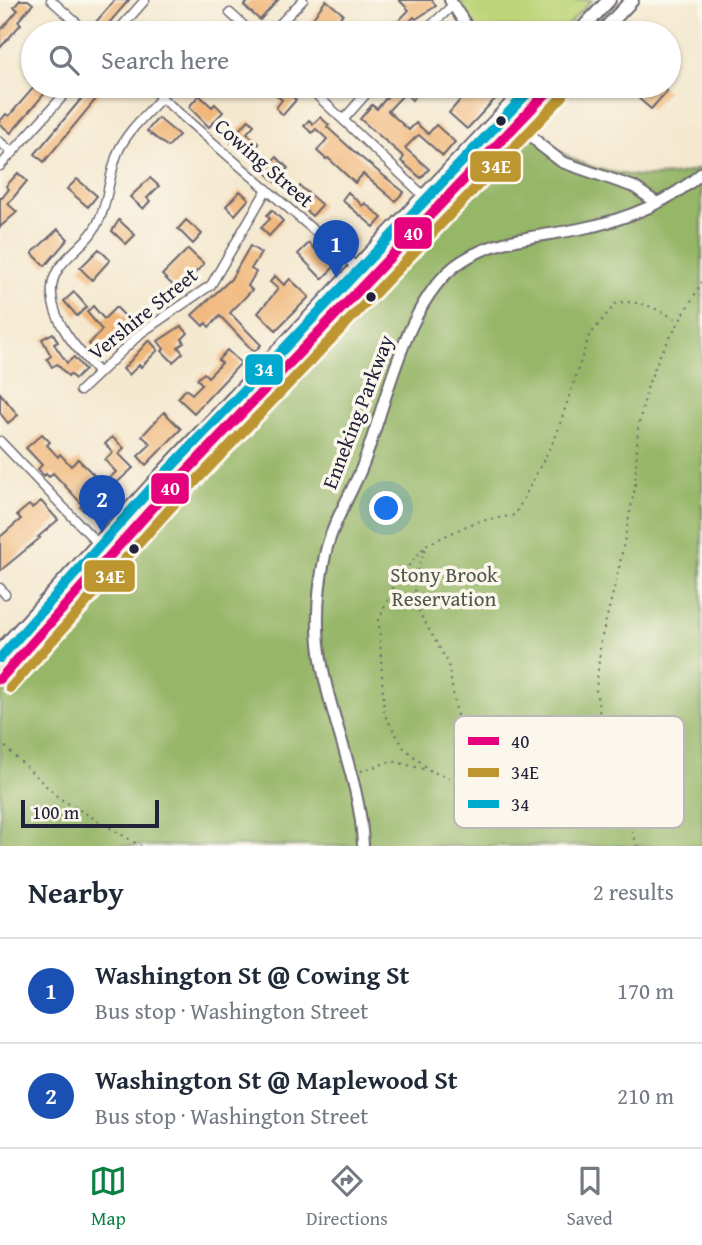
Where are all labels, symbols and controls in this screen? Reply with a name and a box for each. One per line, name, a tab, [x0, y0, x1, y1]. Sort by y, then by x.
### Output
search box	[21, 21, 681, 98]
text: Search here	[101, 40, 229, 79]
icon: search	[45, 41, 83, 79]
street label: Cowing Street	[208, 111, 321, 215]
unlabelled marker	[494, 114, 508, 128]
line badge: 34E	[469, 150, 522, 183]
text: 34E	[481, 152, 511, 180]
line badge: 40	[393, 216, 433, 250]
text: 40	[403, 219, 423, 247]
pin: 1	[313, 220, 359, 278]
street label: Vershire Street	[81, 259, 205, 368]
unlabelled marker	[364, 290, 378, 304]
street label: Enneking Parkway	[314, 330, 401, 493]
line badge: 34	[244, 353, 284, 386]
text: 34	[254, 355, 274, 383]
line badge: 40	[150, 472, 190, 505]
text: 40	[160, 474, 180, 502]
pin: 2	[79, 475, 125, 533]
your location	[369, 491, 403, 525]
unlabelled marker	[127, 542, 141, 556]
line badge: 34E	[83, 559, 136, 593]
park label: Stony Brook Reservation	[390, 559, 498, 614]
text: 34E	[95, 562, 125, 590]
legend	[454, 716, 684, 828]
text: 40	[511, 727, 529, 755]
text: 34E	[511, 758, 539, 786]
text: 34	[511, 790, 529, 818]
scale bar	[21, 797, 159, 829]
text: 100 m	[32, 798, 79, 826]
text: Nearby	[28, 870, 124, 914]
text: 2 results	[593, 875, 674, 908]
text: Washington St @ Cowing St	[95, 955, 409, 994]
text: 1	[45, 974, 57, 1007]
text: 170 m	[617, 974, 674, 1007]
text: Bus stop · Washington Street	[95, 994, 368, 1027]
text: Washington St @ Maplewood St	[95, 1060, 458, 1099]
text: 2	[45, 1079, 57, 1112]
text: 210 m	[617, 1079, 674, 1112]
text: Bus stop · Washington Street	[95, 1099, 368, 1132]
tab: Map	[89, 1162, 127, 1232]
tab: Directions	[306, 1162, 388, 1232]
tab: Saved	[567, 1162, 613, 1232]

